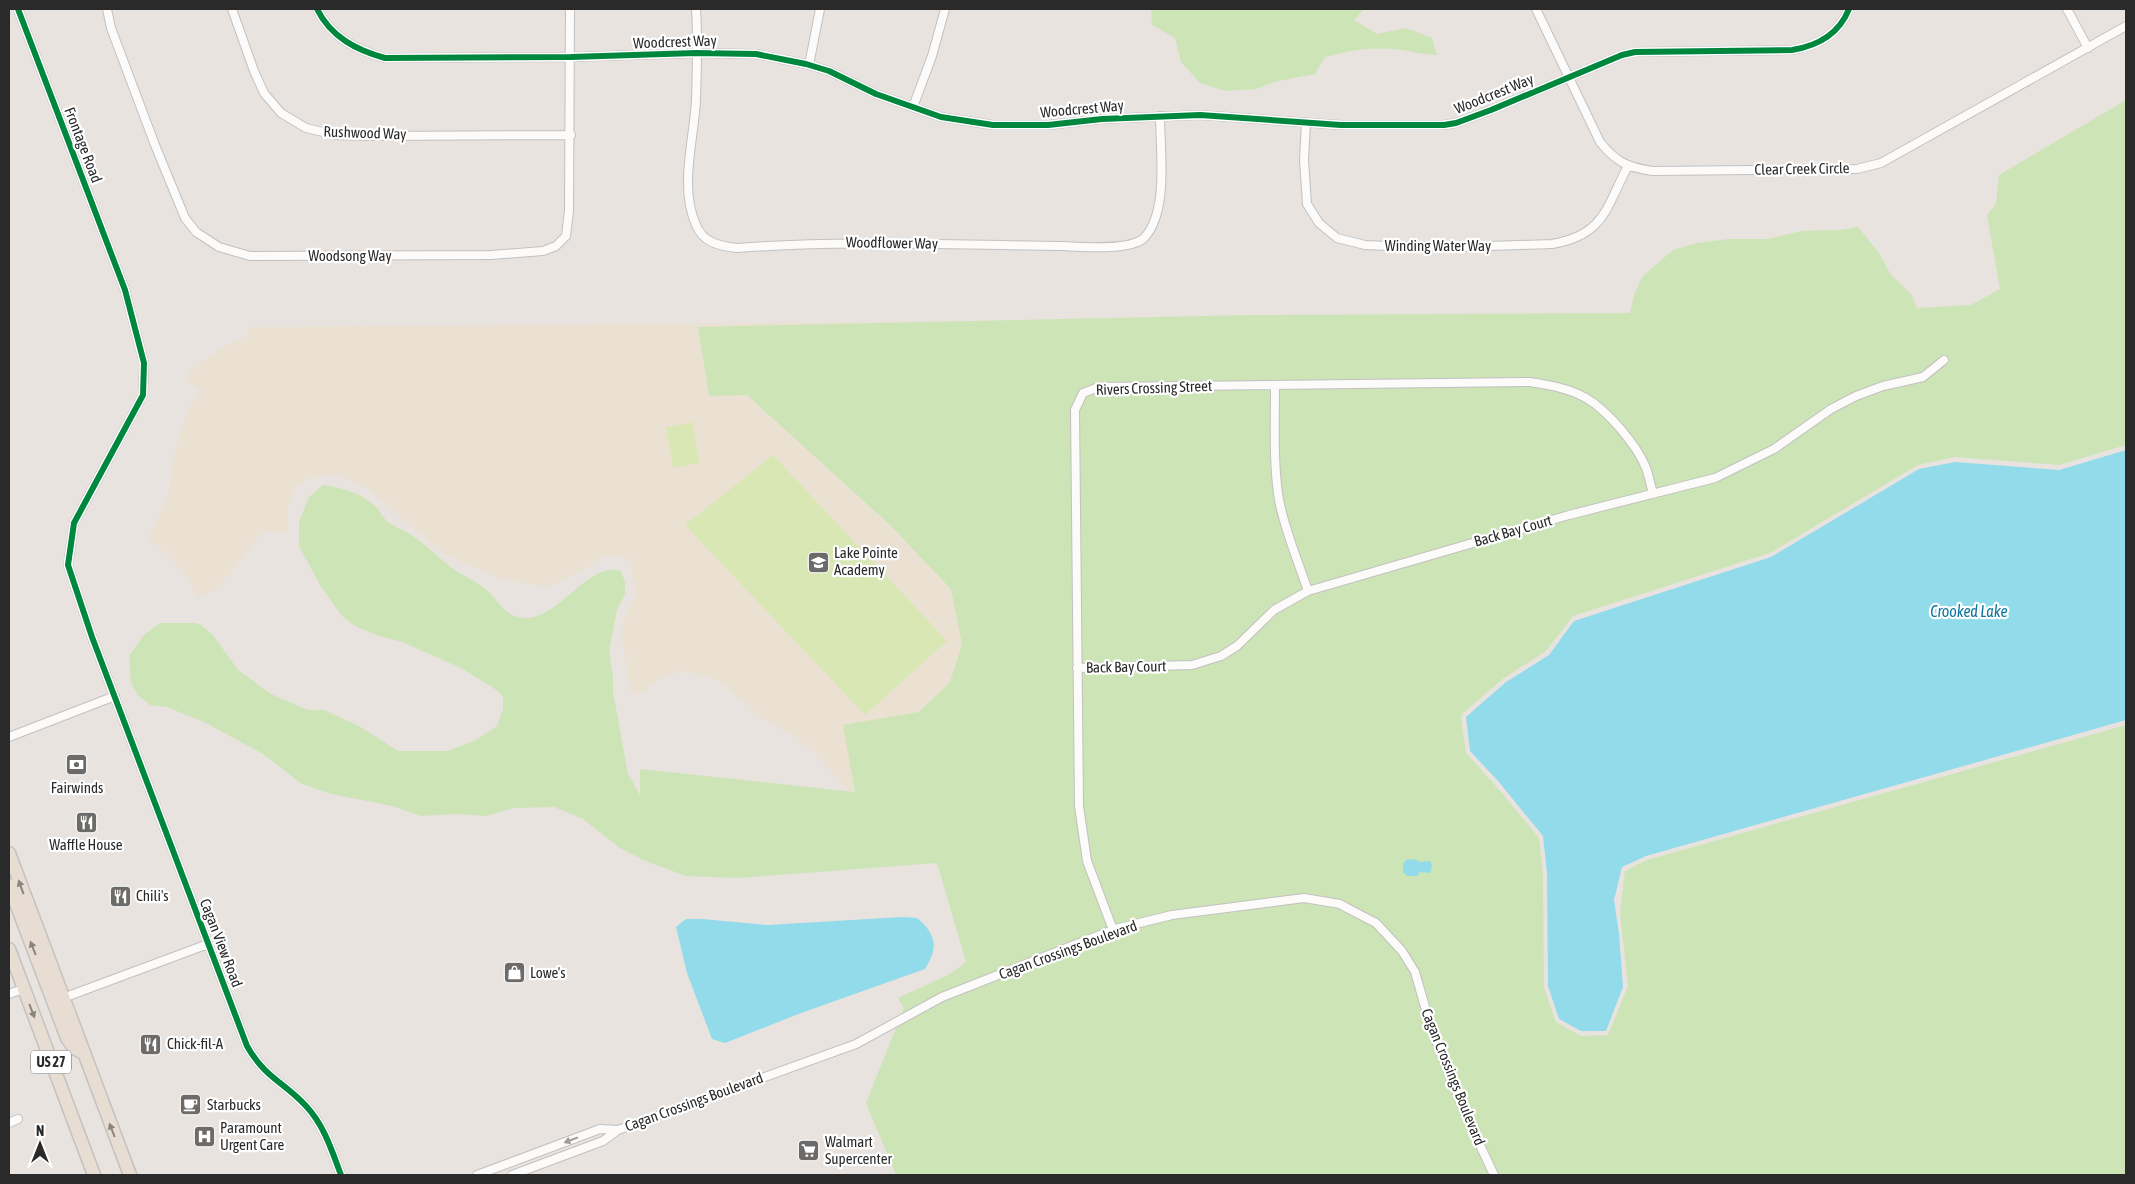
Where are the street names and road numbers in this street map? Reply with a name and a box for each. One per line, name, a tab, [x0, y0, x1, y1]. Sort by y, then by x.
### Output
street label: Woodcrest Way	[633, 32, 717, 51]
street label: Woodcrest Way	[1452, 70, 1536, 117]
street label: Woodcrest Way	[1040, 96, 1124, 121]
street label: Frontage Road	[61, 105, 106, 185]
street label: Rushwood Way	[323, 123, 407, 142]
street label: Clear Creek Circle	[1754, 159, 1850, 178]
street label: Woodflower Way	[846, 233, 938, 252]
street label: Winding Water Way	[1385, 237, 1491, 254]
street label: Woodsong Way	[308, 247, 392, 264]
street label: Rivers Crossing Street	[1095, 377, 1213, 398]
street label: Back Bay Court	[1472, 511, 1554, 550]
street label: Back Bay Court	[1086, 657, 1166, 676]
street label: Cagan View Road	[197, 896, 246, 989]
street label: Cagan Crossings Boulevard	[996, 917, 1139, 982]
street label: Cagan Crossings Boulevard	[1418, 1006, 1489, 1148]
road number: US 27	[31, 1050, 71, 1074]
street label: Cagan Crossings Boulevard	[622, 1069, 765, 1134]

